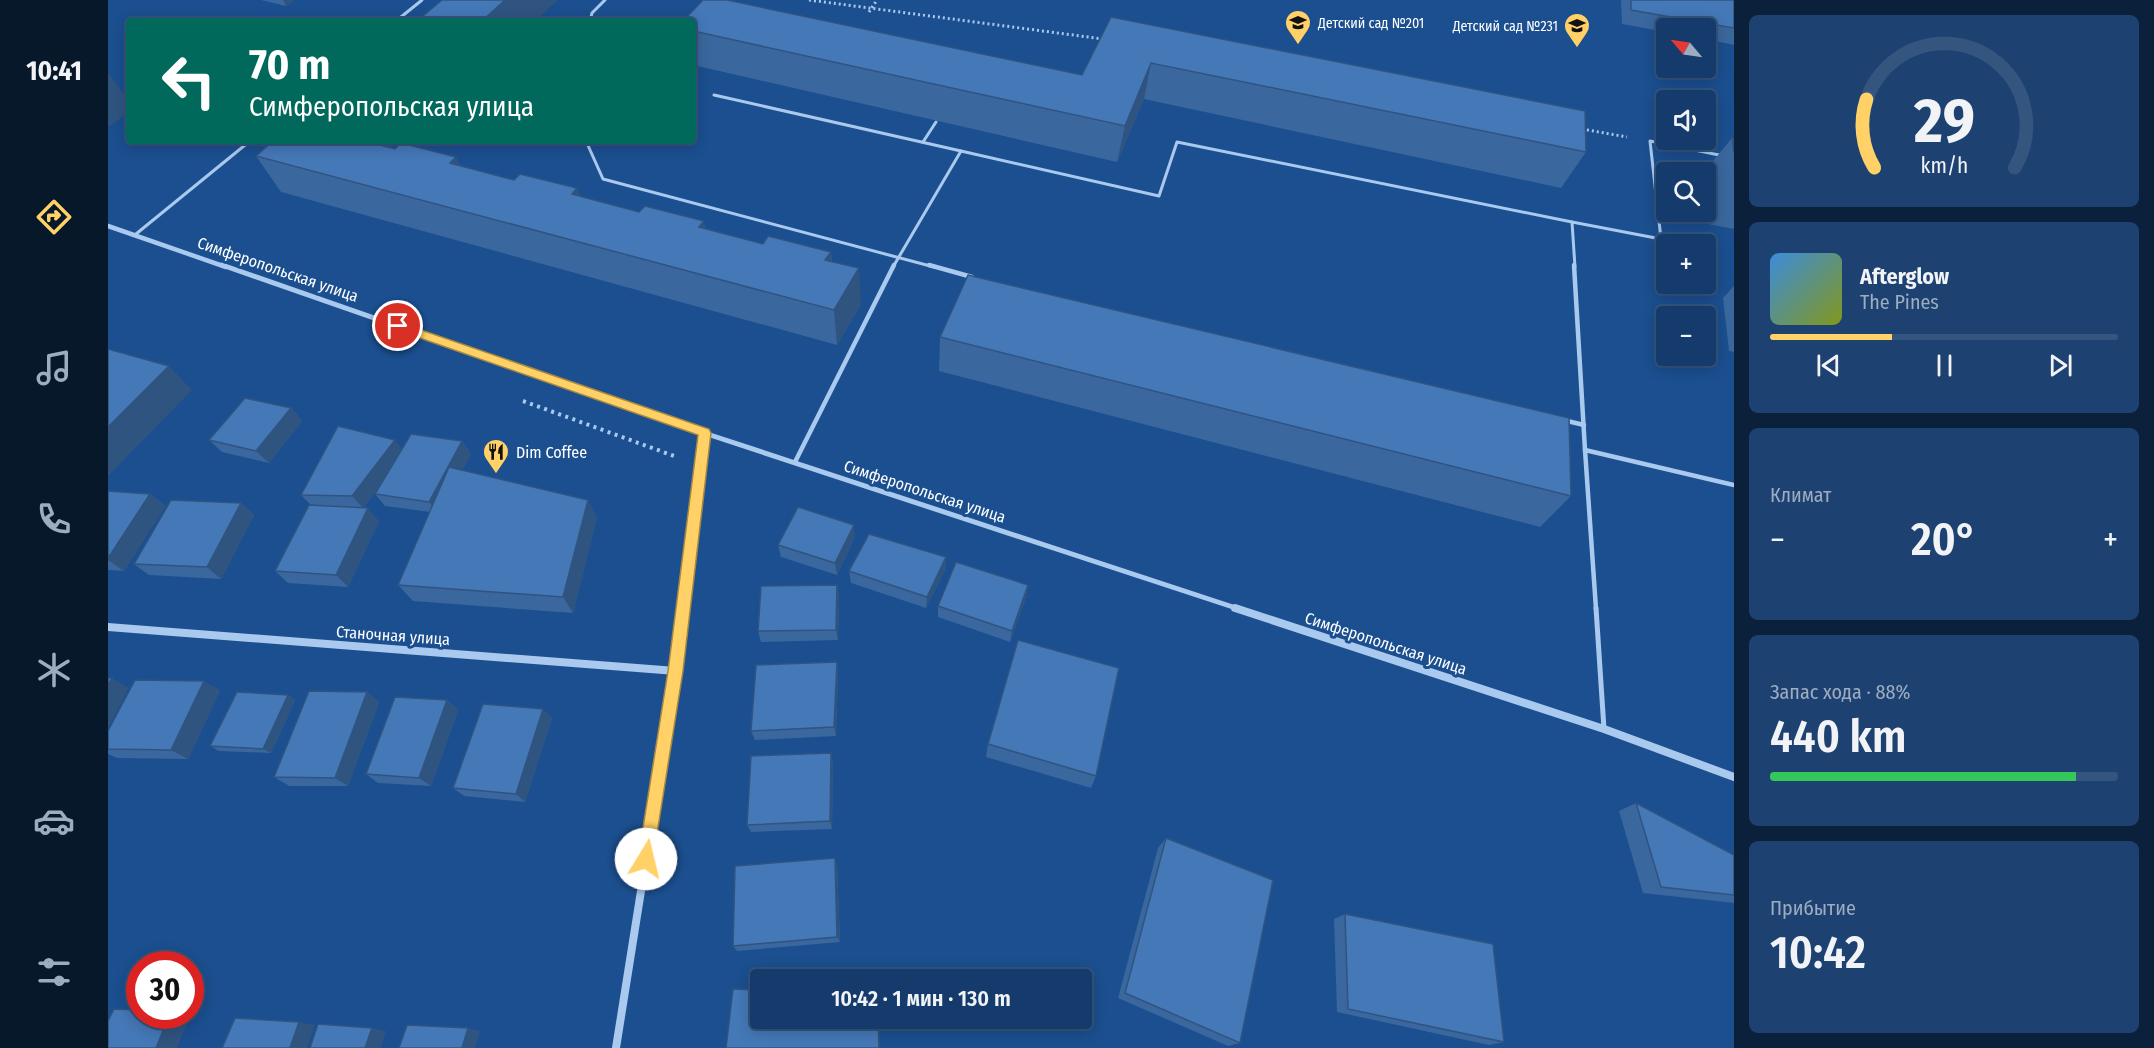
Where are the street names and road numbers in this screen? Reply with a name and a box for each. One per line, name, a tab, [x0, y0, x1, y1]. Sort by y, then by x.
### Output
street label: Симферопольская улица	[195, 233, 361, 306]
street label: Симферопольская улица	[842, 456, 1008, 527]
street label: Симферопольская улица	[1303, 608, 1469, 679]
street label: Станочная улица	[335, 622, 451, 649]

